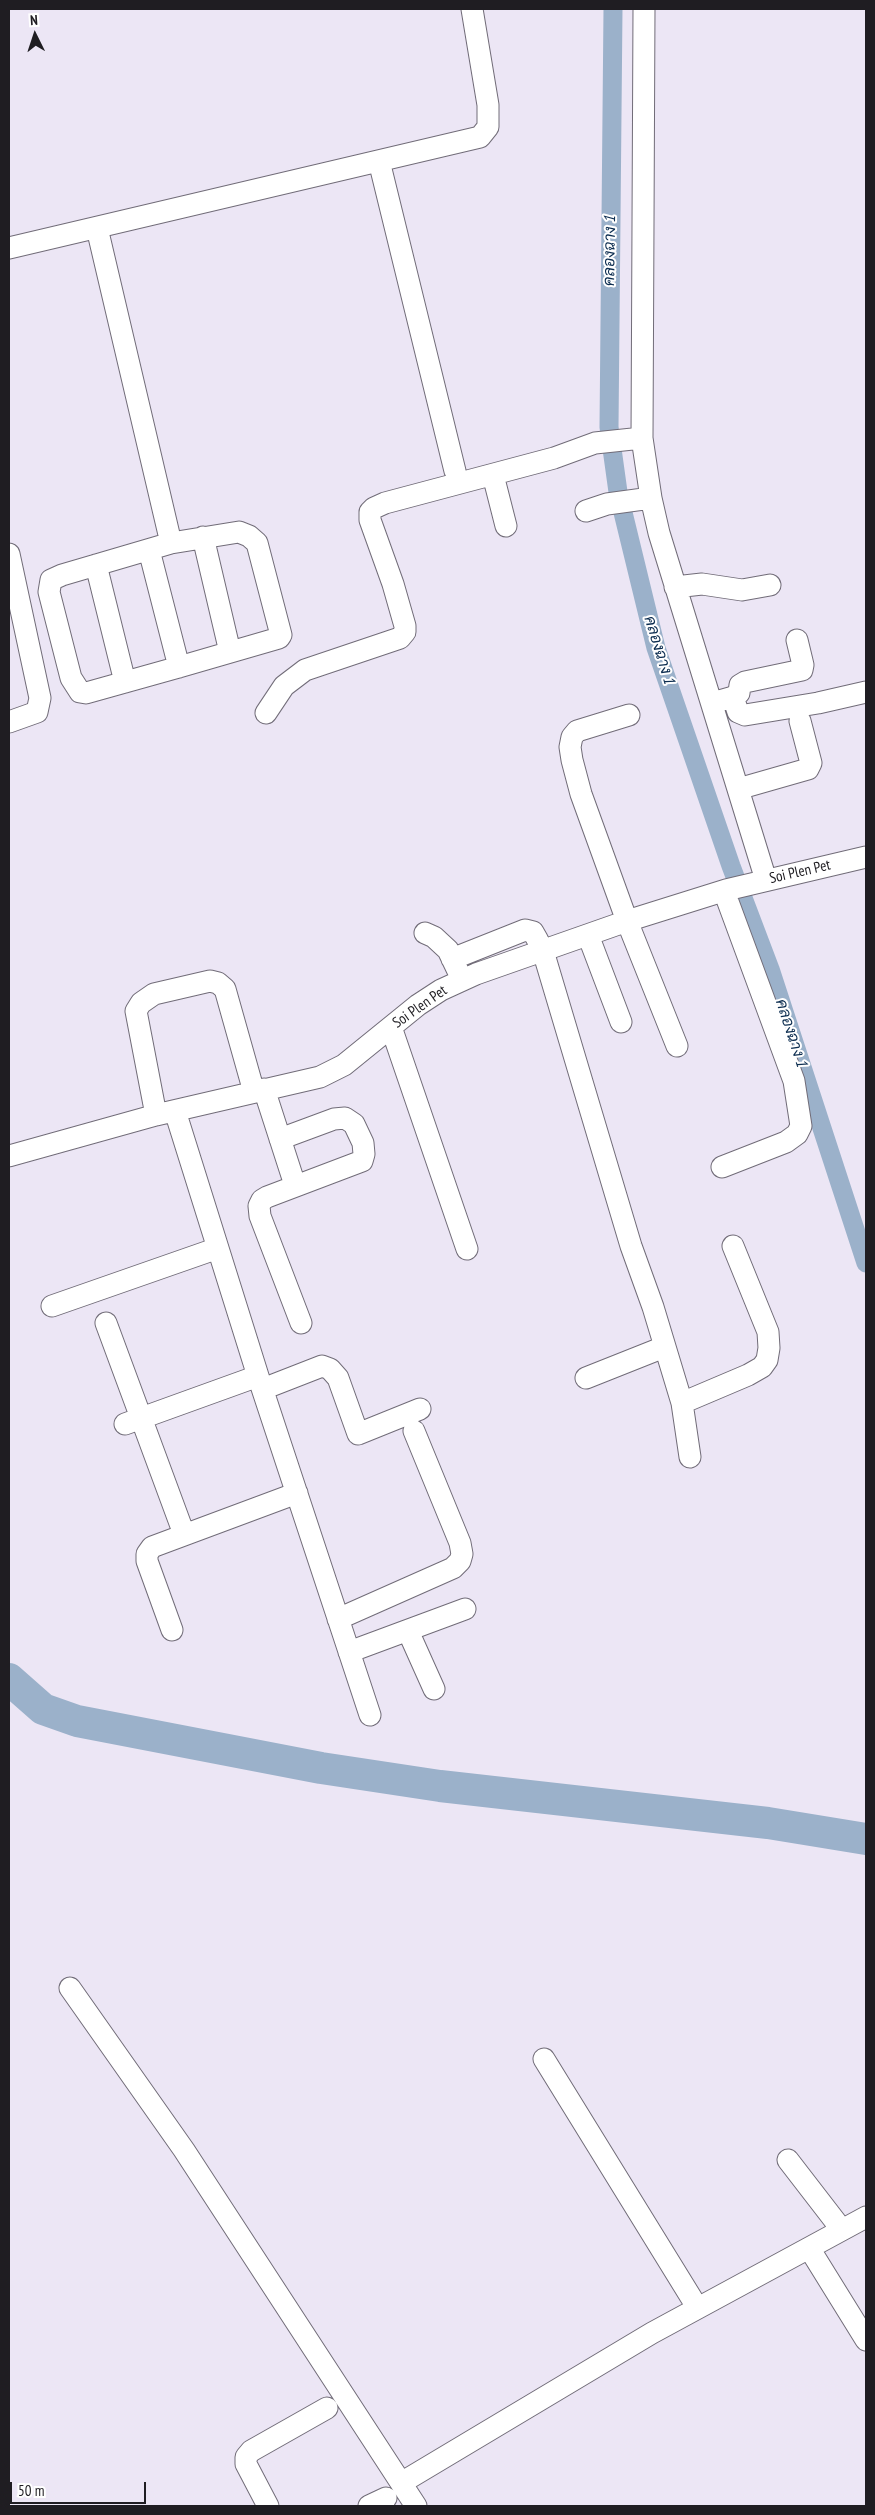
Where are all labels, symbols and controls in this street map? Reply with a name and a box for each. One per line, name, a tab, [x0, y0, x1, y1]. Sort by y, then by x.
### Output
north arrow	[10, 10, 60, 60]
text: N	[30, 11, 38, 29]
water label: คลองฉาง 1	[600, 216, 620, 286]
water label: คลองฉาง 1	[640, 614, 678, 686]
street label: Soi Plen Pet	[768, 856, 832, 888]
street label: Soi Plen Pet	[389, 982, 451, 1032]
water label: คลองฉาง 1	[771, 997, 811, 1069]
scale bar	[12, 2472, 149, 2504]
text: 50 m	[18, 2481, 44, 2500]

